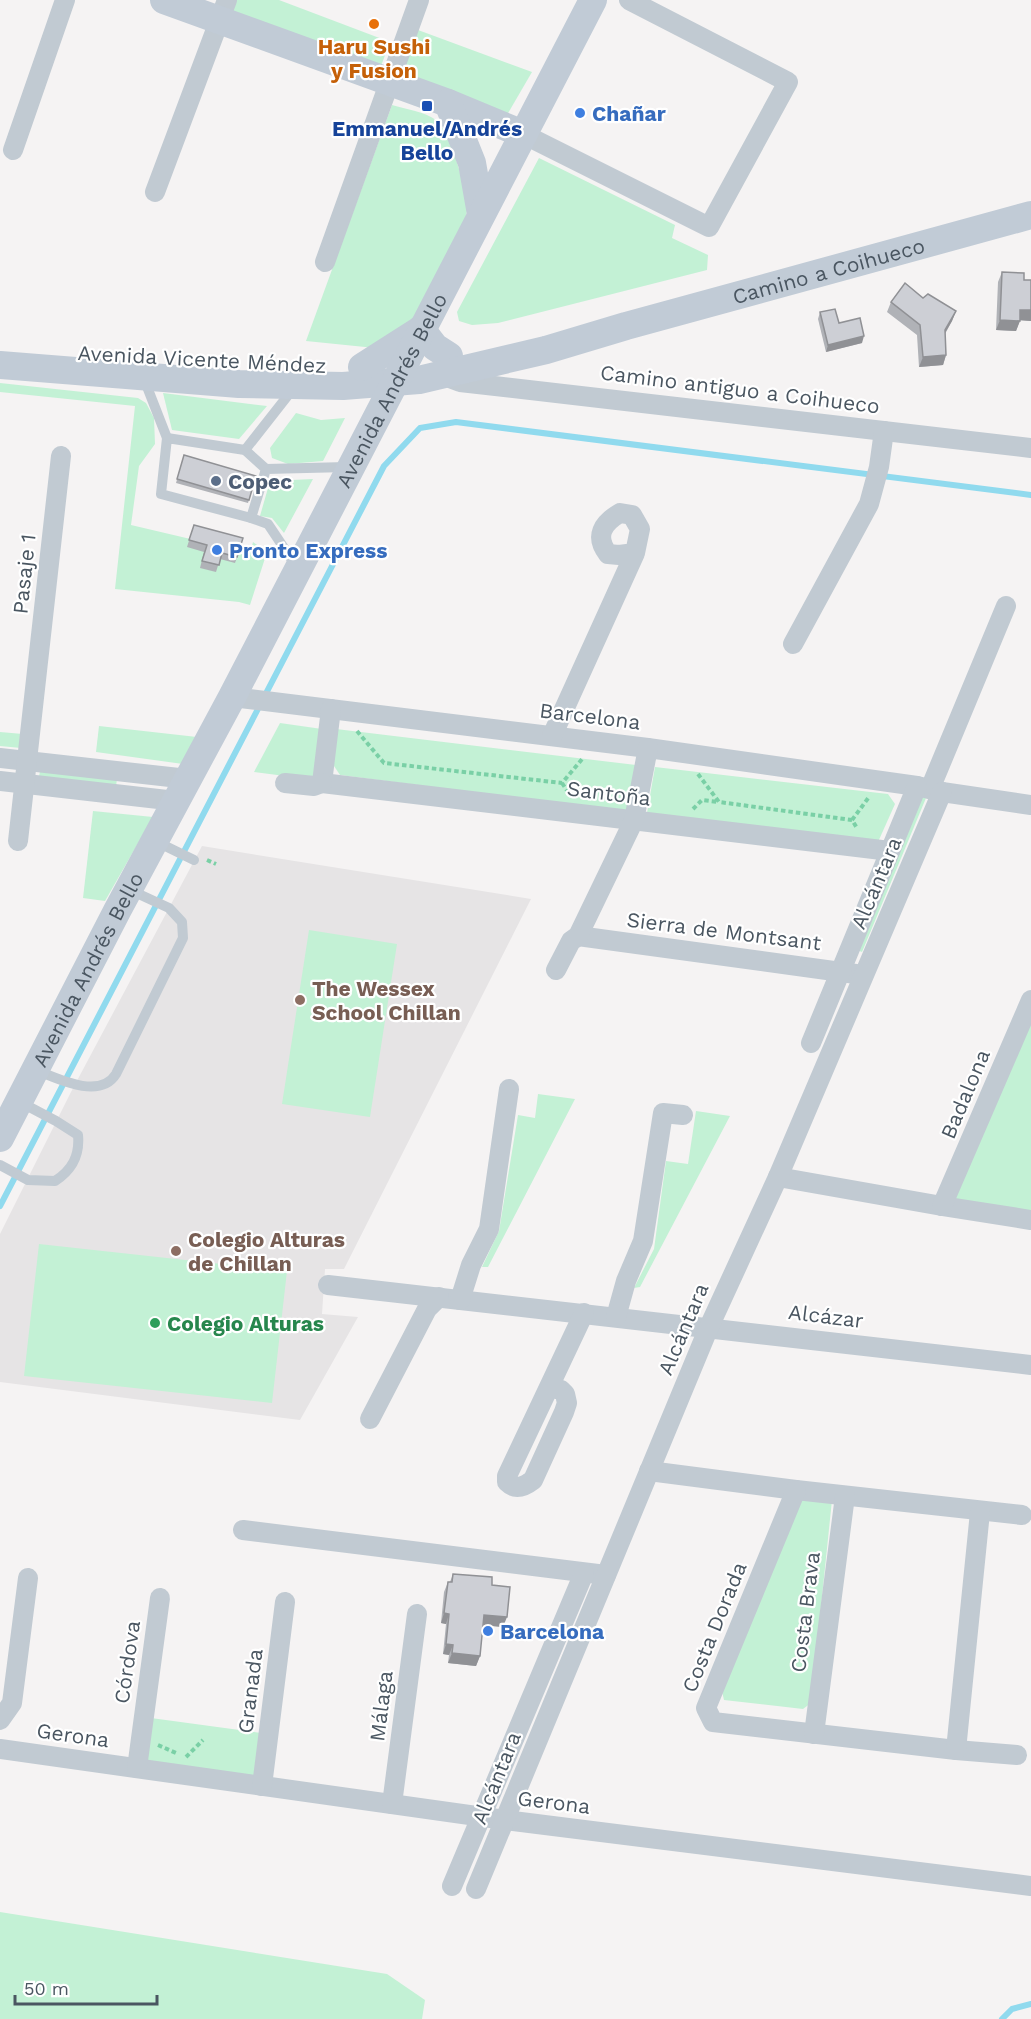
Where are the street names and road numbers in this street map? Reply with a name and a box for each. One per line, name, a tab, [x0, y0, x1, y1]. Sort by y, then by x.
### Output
street label: Camino a Coihueco	[730, 232, 927, 309]
street label: Avenida Andrés Bello	[330, 289, 452, 492]
street label: Avenida Vicente Méndez	[77, 340, 327, 378]
street label: Camino antiguo a Coihueco	[599, 359, 881, 419]
street label: Pasaje 1	[7, 533, 41, 615]
street label: Barcelona	[538, 697, 642, 735]
street label: Santoña	[566, 775, 652, 811]
street label: Alcántara	[845, 833, 907, 933]
street label: Avenida Andrés Bello	[27, 868, 148, 1071]
street label: Sierra de Montsant	[625, 907, 823, 955]
street label: Badalona	[935, 1045, 995, 1142]
street label: Alcántara	[652, 1279, 714, 1379]
street label: Alcázar	[787, 1299, 865, 1333]
street label: Costa Brava	[785, 1550, 825, 1674]
street label: Costa Dorada	[676, 1558, 752, 1696]
street label: Córdova	[109, 1619, 145, 1705]
street label: Granada	[232, 1647, 268, 1735]
street label: Málaga	[364, 1669, 398, 1743]
street label: Gerona	[35, 1718, 111, 1752]
street label: Alcántara	[466, 1728, 526, 1828]
street label: Gerona	[516, 1785, 592, 1819]

